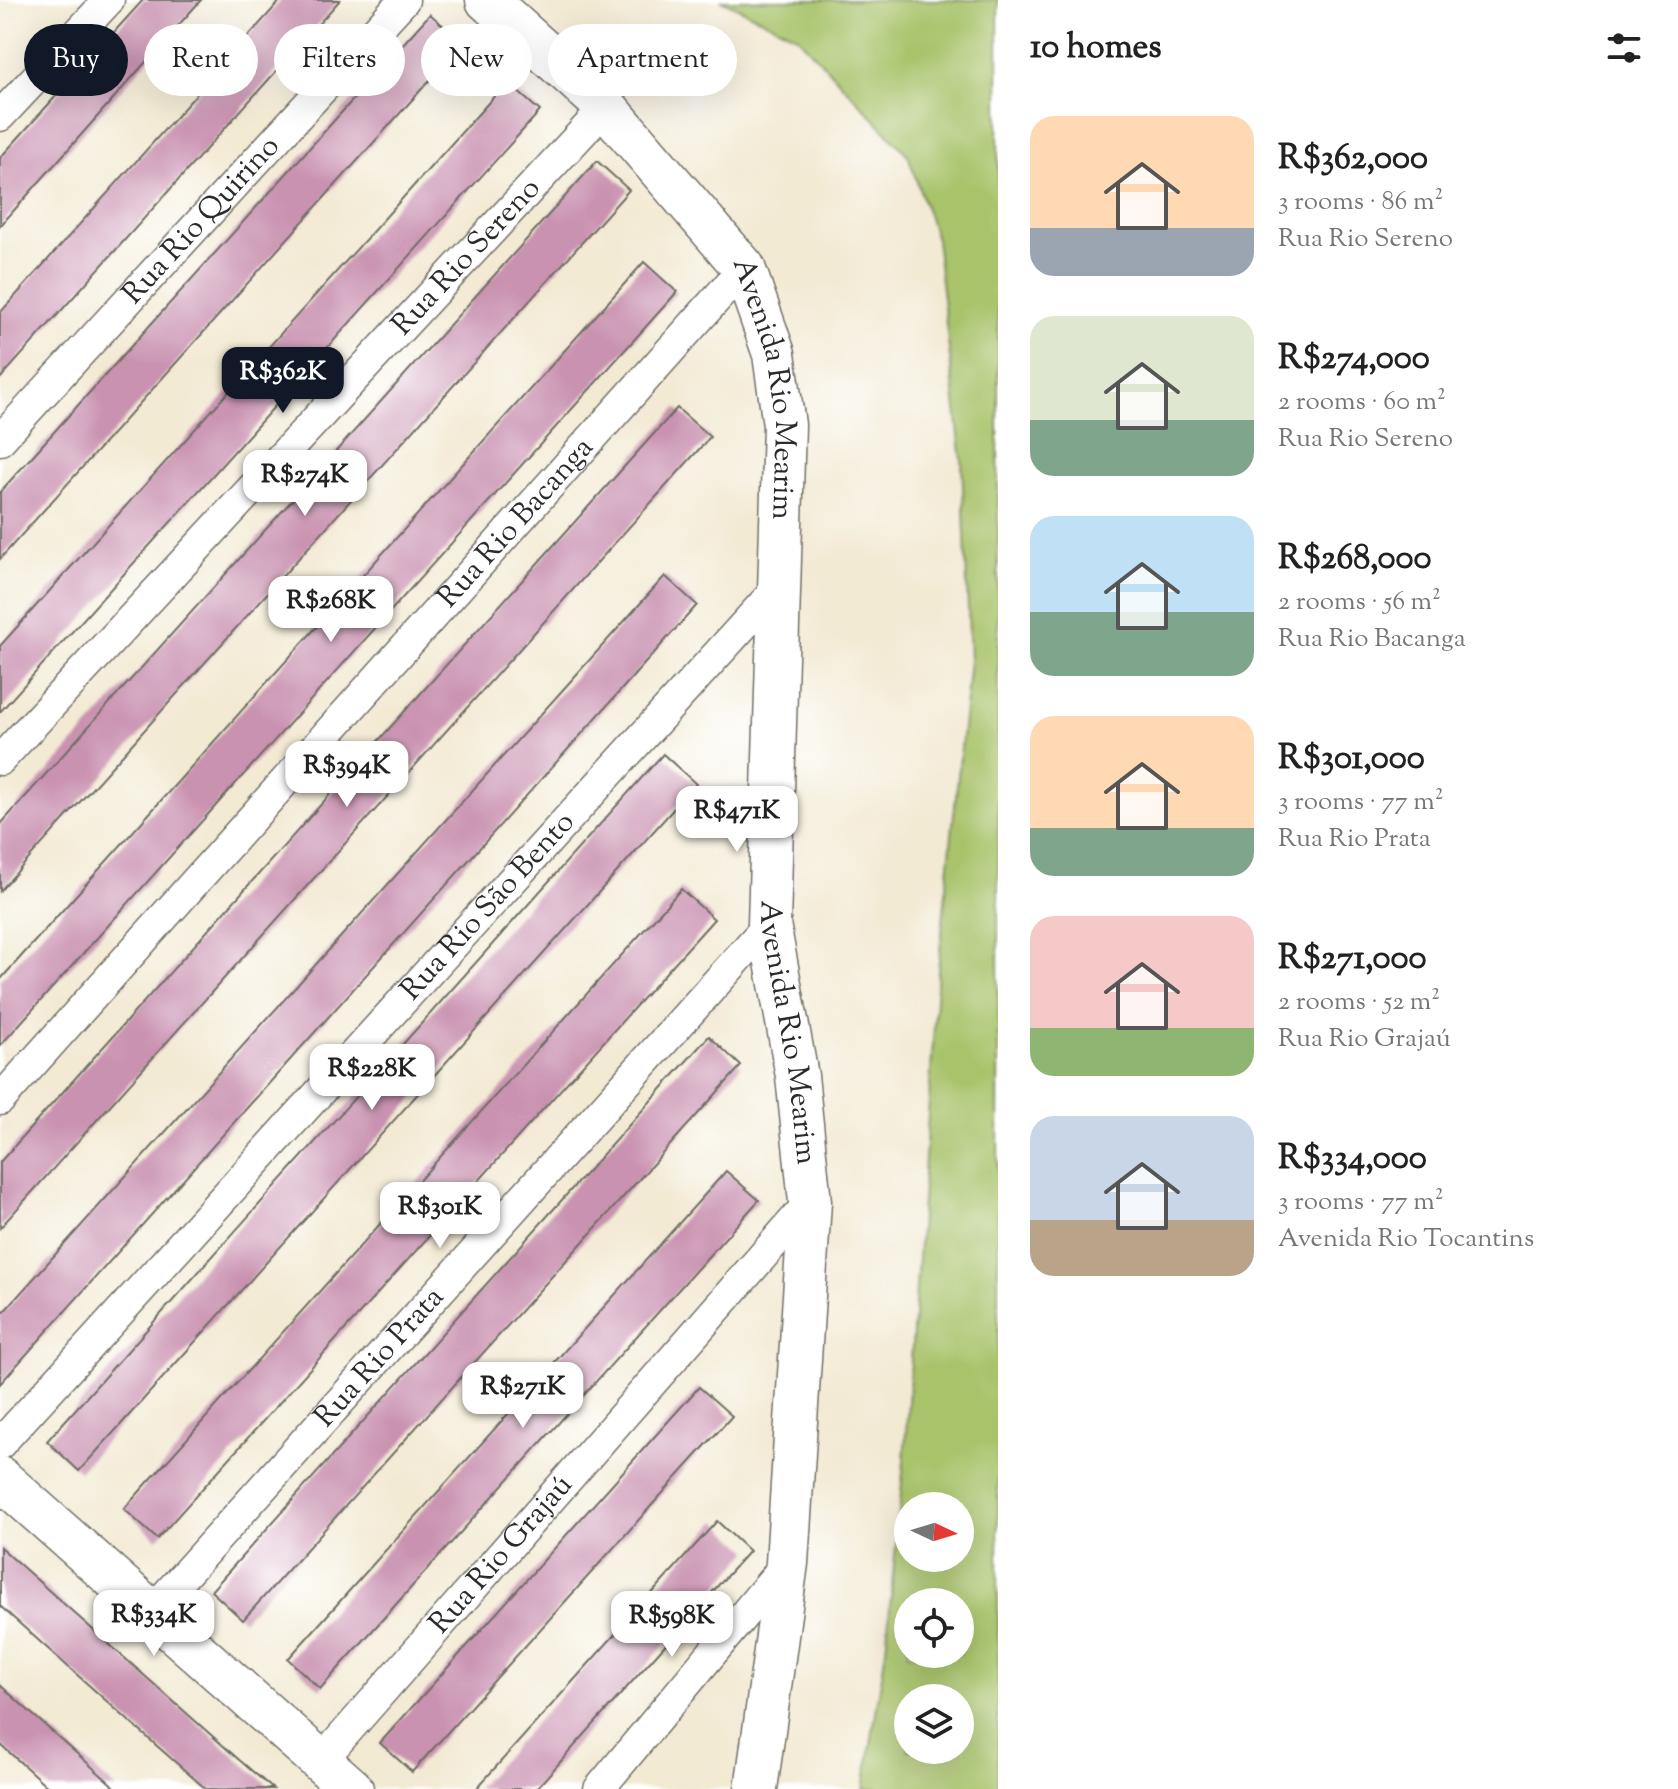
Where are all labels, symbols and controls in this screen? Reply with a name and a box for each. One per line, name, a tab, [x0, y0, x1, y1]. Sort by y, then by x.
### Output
chip: Buy	[24, 24, 128, 96]
chip: Rent	[144, 24, 258, 96]
chip: Filters	[274, 24, 405, 96]
chip: New	[421, 24, 532, 96]
chip: Apartment	[548, 24, 737, 96]
text: 10 homes	[1030, 24, 1162, 73]
icon: filters	[1602, 26, 1646, 70]
street label: Rua Rio Quirino	[113, 127, 290, 314]
text: R$362,000	[1278, 135, 1428, 184]
icon: home	[1094, 148, 1190, 244]
street label: Rua Rio Sereno	[382, 169, 551, 346]
text: 3 rooms · 86 m²	[1278, 184, 1443, 221]
text: Rua Rio Sereno	[1278, 221, 1453, 258]
street label: Avenida Rio Mearim	[721, 252, 806, 520]
text: R$274,000	[1278, 335, 1430, 384]
pin: R$362K	[218, 347, 348, 415]
icon: home	[1094, 348, 1190, 444]
text: R$362K	[240, 354, 326, 391]
text: 2 rooms · 60 m²	[1278, 384, 1446, 421]
text: Rua Rio Sereno	[1278, 421, 1453, 458]
street label: Rua Rio Bacanga	[428, 428, 604, 618]
pin: R$274K	[240, 450, 370, 518]
text: R$274K	[261, 457, 349, 494]
text: R$268,000	[1278, 535, 1431, 584]
icon: home	[1094, 548, 1190, 644]
pin: R$268K	[266, 576, 396, 644]
text: R$268K	[286, 583, 376, 620]
text: 2 rooms · 56 m²	[1278, 584, 1441, 621]
text: Rua Rio Bacanga	[1278, 621, 1466, 658]
text: R$301,000	[1278, 735, 1425, 784]
pin: R$394K	[282, 741, 412, 809]
text: R$394K	[303, 748, 391, 785]
icon: home	[1094, 748, 1190, 844]
text: 3 rooms · 77 m²	[1278, 784, 1443, 821]
pin: R$471K	[672, 786, 802, 854]
text: R$471K	[694, 793, 780, 830]
street label: Rua Rio São Bento	[391, 803, 585, 1011]
text: Rua Rio Prata	[1278, 821, 1431, 858]
street label: Avenida Rio Mearim	[747, 900, 828, 1167]
text: R$271,000	[1278, 935, 1427, 984]
icon: home	[1094, 948, 1190, 1044]
text: 2 rooms · 52 m²	[1278, 984, 1440, 1021]
text: Rua Rio Grajaú	[1278, 1021, 1451, 1058]
pin: R$228K	[307, 1044, 437, 1112]
text: R$228K	[328, 1051, 416, 1088]
text: R$334,000	[1278, 1135, 1427, 1184]
icon: home	[1094, 1148, 1190, 1244]
pin: R$301K	[375, 1182, 505, 1250]
text: 3 rooms · 77 m²	[1278, 1184, 1443, 1221]
text: R$301K	[398, 1189, 482, 1226]
text: Avenida Rio Tocantins	[1278, 1221, 1534, 1258]
street label: Rua Rio Prata	[305, 1278, 455, 1438]
pin: R$271K	[458, 1362, 588, 1430]
text: R$271K	[480, 1369, 566, 1406]
street label: Rua Rio Grajaú	[420, 1466, 583, 1644]
north arrow	[894, 1492, 974, 1572]
map controls	[894, 1492, 974, 1764]
button: locate	[894, 1588, 974, 1668]
pin: R$334K	[89, 1590, 219, 1658]
pin: R$598K	[607, 1591, 737, 1659]
text: R$334K	[111, 1597, 197, 1634]
text: R$598K	[629, 1598, 715, 1635]
button: layers	[894, 1684, 974, 1764]

